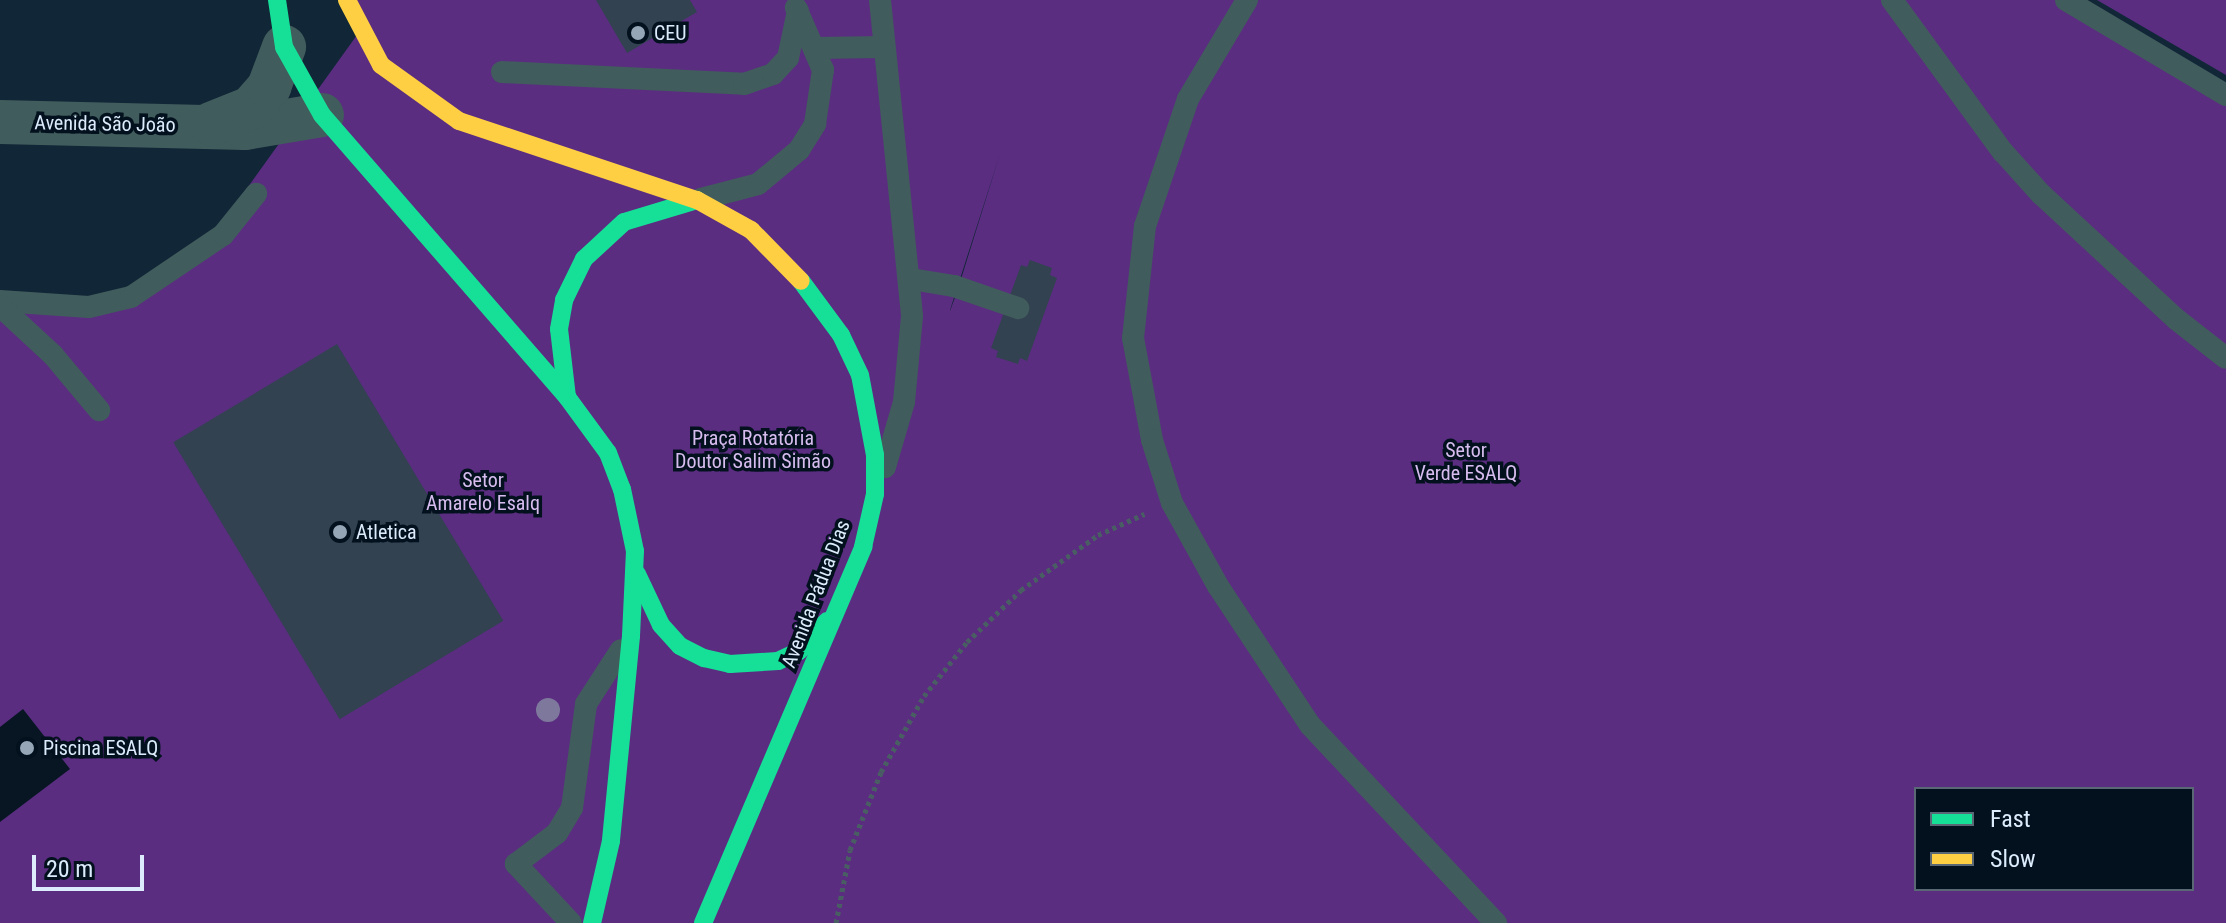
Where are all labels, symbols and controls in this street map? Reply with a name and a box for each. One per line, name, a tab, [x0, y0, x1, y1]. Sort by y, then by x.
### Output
place label: CEU	[654, 21, 687, 45]
marker: CEU	[629, 24, 647, 42]
street label: Avenida São João	[34, 111, 176, 137]
park label: Praça Rotatória Doutor Salim Simão	[675, 427, 831, 474]
park label: Setor Verde ESALQ	[1415, 438, 1517, 485]
park label: Setor Amarelo Esalq	[426, 468, 540, 515]
street label: Avenida Pádua Dias	[777, 517, 855, 671]
place label: Atletica	[356, 520, 417, 544]
marker: Atletica	[331, 523, 349, 541]
place label: Piscina ESALQ	[43, 736, 158, 760]
marker: Piscina ESALQ	[18, 739, 36, 757]
legend	[1914, 787, 2194, 891]
text: Fast	[1990, 805, 2031, 833]
scale bar	[36, 839, 148, 889]
text: Slow	[1990, 845, 2036, 873]
text: 20 m	[46, 855, 93, 883]

